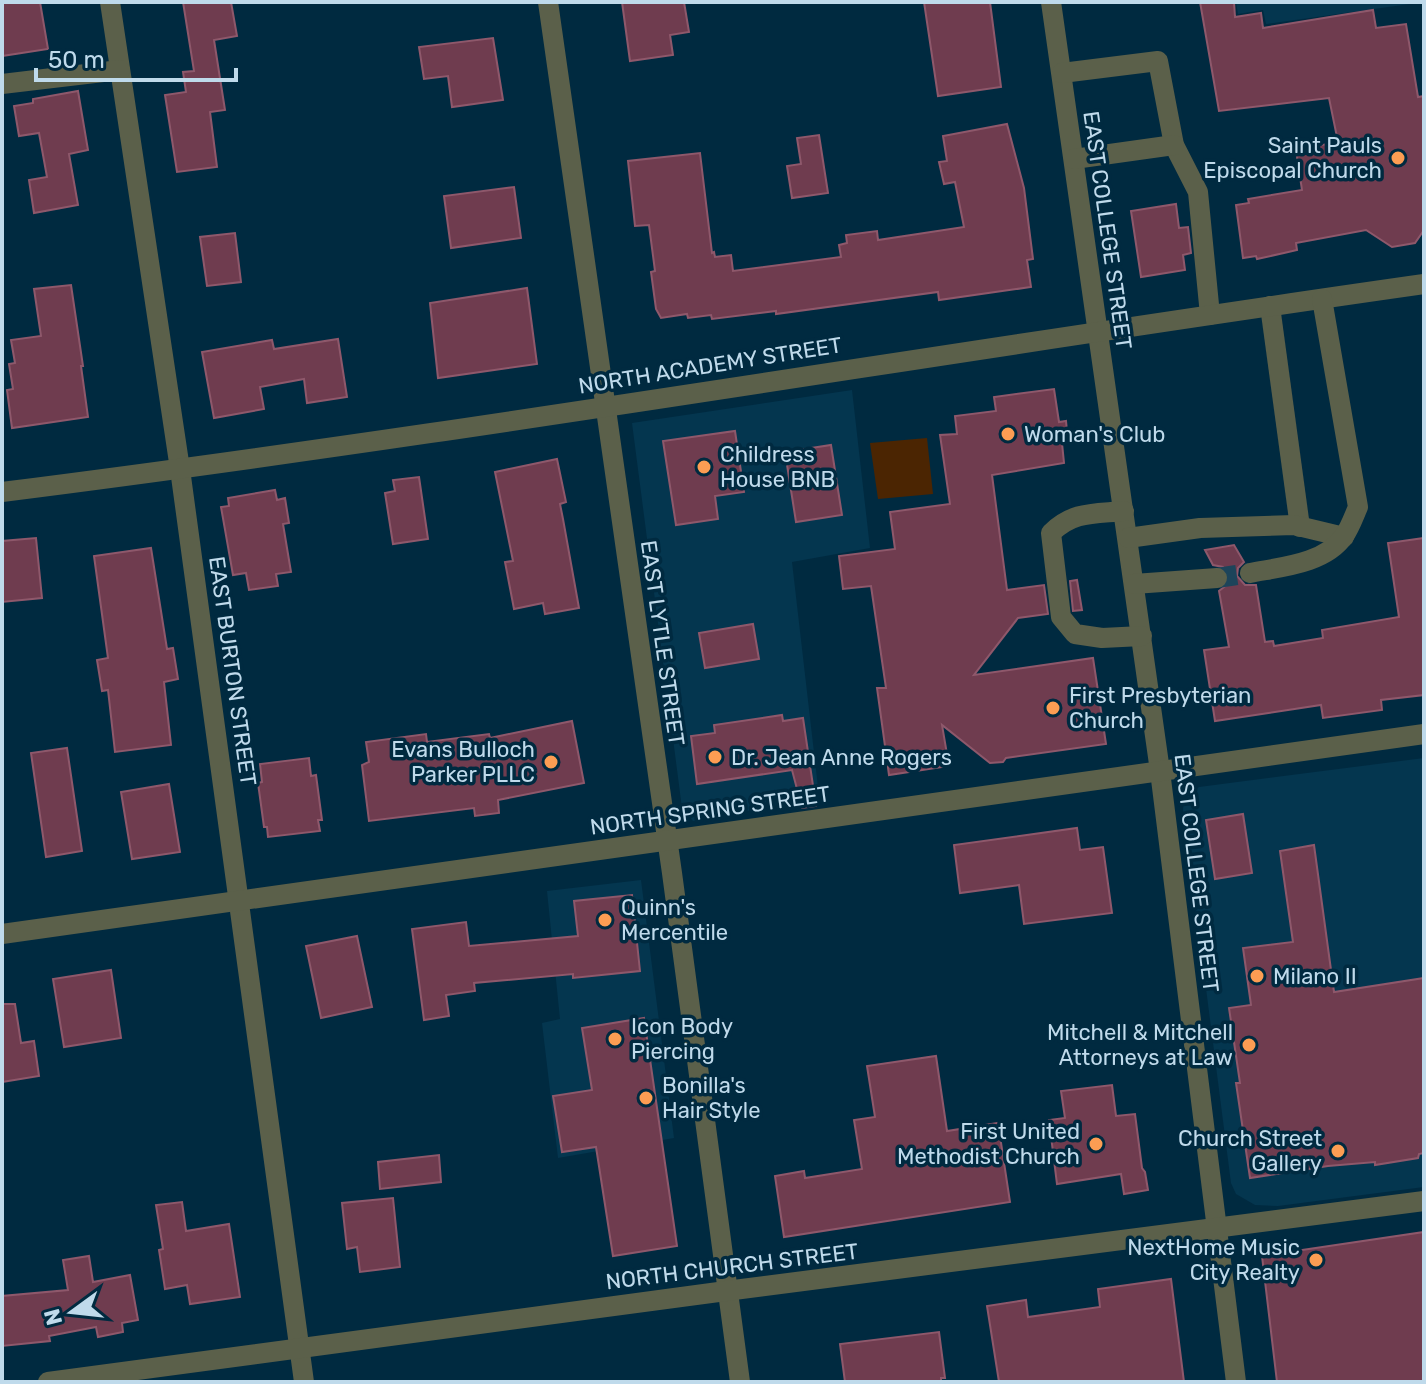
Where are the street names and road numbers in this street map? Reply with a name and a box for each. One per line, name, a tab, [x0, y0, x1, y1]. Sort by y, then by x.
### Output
street label: EAST COLLEGE STREET	[1077, 109, 1138, 351]
street label: NORTH ACADEMY STREET	[576, 331, 844, 400]
street label: EAST LYTLE STREET	[635, 539, 690, 748]
street label: EAST BURTON STREET	[203, 555, 262, 788]
street label: EAST COLLEGE STREET	[1168, 752, 1225, 994]
street label: NORTH SPRING STREET	[588, 780, 832, 841]
street label: NORTH CHURCH STREET	[604, 1238, 860, 1295]

